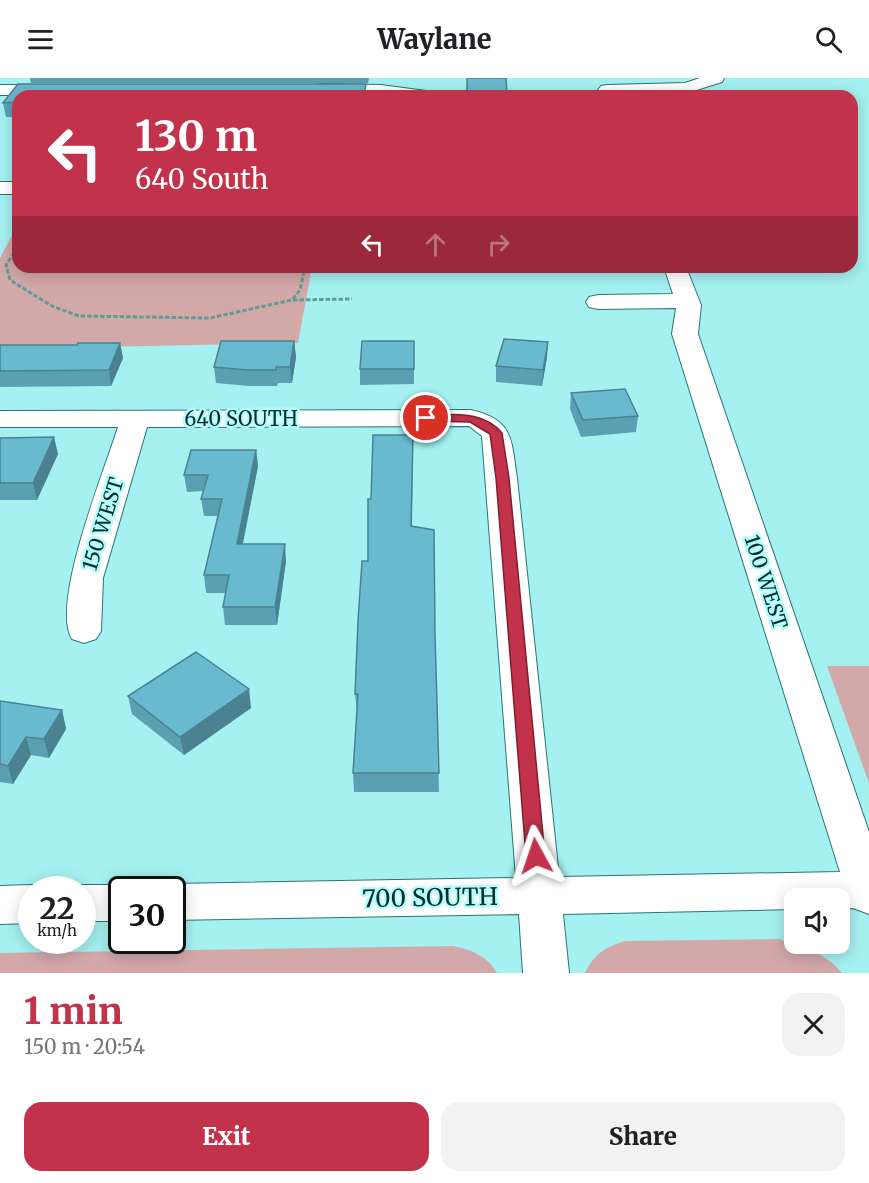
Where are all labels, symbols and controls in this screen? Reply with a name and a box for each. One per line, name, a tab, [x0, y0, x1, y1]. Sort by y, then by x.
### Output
text: Waylane	[377, 22, 492, 56]
icon: menu	[24, 23, 57, 56]
icon: search	[812, 23, 845, 56]
text: 130 m	[135, 110, 257, 162]
icon: left	[36, 114, 114, 192]
text: 640 South	[135, 162, 268, 196]
icon: left	[356, 228, 389, 261]
icon: ahead	[419, 228, 452, 261]
icon: right	[482, 228, 515, 261]
pin	[400, 392, 451, 443]
icon: arrive	[409, 401, 442, 434]
street label: 640 SOUTH	[184, 406, 298, 431]
street label: 150 WEST	[77, 474, 129, 573]
street label: 100 WEST	[740, 532, 793, 632]
position arrow	[504, 824, 568, 888]
speed limit sign: 30	[108, 876, 186, 954]
street label: 700 SOUTH	[362, 881, 498, 914]
map controls	[784, 888, 850, 954]
button: sound	[784, 888, 850, 954]
text: 22	[40, 889, 74, 927]
text: km/h	[37, 921, 77, 940]
text: 1 min	[24, 989, 123, 1034]
button: close	[782, 993, 845, 1056]
text: 150 m · 20:54	[24, 1034, 145, 1059]
button: Exit	[24, 1102, 429, 1171]
button: Share	[441, 1102, 845, 1171]

